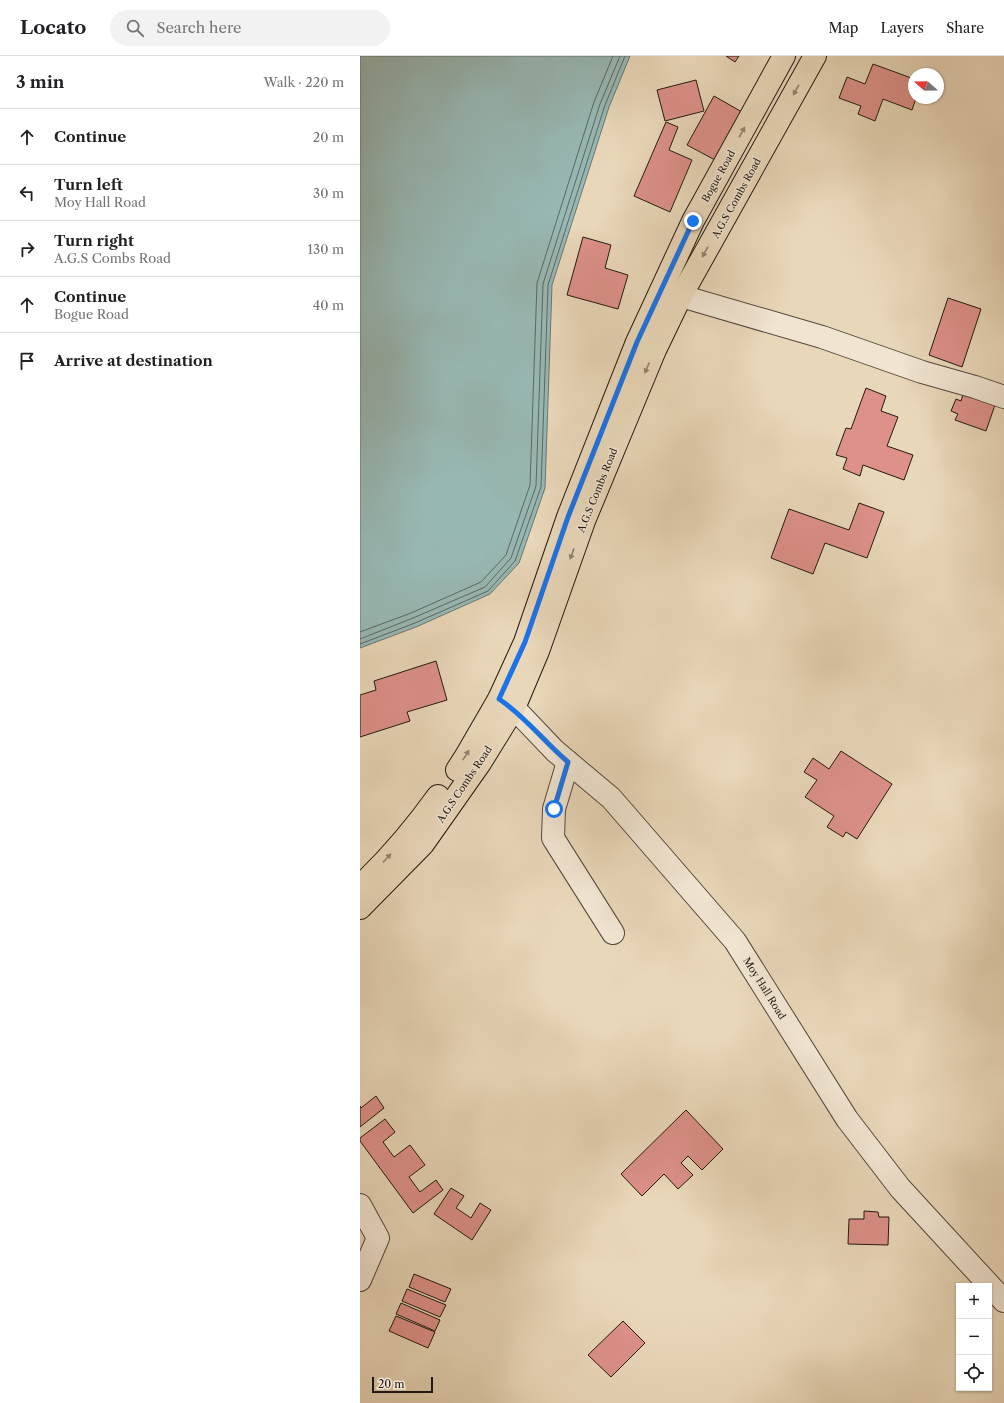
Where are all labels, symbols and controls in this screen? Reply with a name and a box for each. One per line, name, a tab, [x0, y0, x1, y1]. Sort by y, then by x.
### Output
search box	[110, 10, 390, 46]
text: Locato	[20, 16, 86, 39]
icon: search	[124, 17, 146, 39]
text: Search here	[156, 18, 241, 37]
text: Map	[828, 19, 858, 37]
text: Layers	[880, 19, 924, 37]
text: Share	[946, 19, 984, 37]
north arrow	[908, 68, 944, 104]
text: 3 min	[16, 72, 65, 92]
text: Walk · 220 m	[264, 74, 344, 90]
one-way arrow	[793, 84, 800, 96]
icon: ahead	[16, 126, 38, 148]
one-way arrow	[739, 126, 745, 138]
text: Continue	[54, 127, 126, 146]
text: 20 m	[313, 129, 344, 145]
street label: Bogue Road	[699, 148, 738, 205]
street label: A.G.S Combs Road	[708, 156, 764, 242]
text: Turn left	[54, 175, 123, 194]
icon: left	[16, 182, 38, 204]
text: 30 m	[313, 185, 344, 201]
text: Moy Hall Road	[54, 194, 146, 210]
route end	[684, 212, 702, 230]
text: Turn right	[54, 231, 134, 250]
icon: right	[16, 238, 38, 260]
text: 130 m	[308, 241, 344, 257]
one-way arrow	[702, 246, 709, 258]
text: A.G.S Combs Road	[54, 250, 171, 266]
text: Continue	[54, 287, 126, 306]
icon: ahead	[16, 294, 38, 316]
text: 40 m	[313, 297, 344, 313]
text: Bogue Road	[54, 306, 129, 322]
icon: arrive	[16, 350, 38, 372]
text: Arrive at destination	[54, 351, 213, 370]
one-way arrow	[644, 363, 650, 374]
street label: A.G.S Combs Road	[574, 446, 620, 535]
one-way arrow	[569, 548, 575, 560]
street label: A.G.S Combs Road	[433, 743, 495, 826]
one-way arrow	[463, 749, 470, 761]
route start	[545, 800, 563, 818]
one-way arrow	[382, 853, 392, 863]
street label: Moy Hall Road	[740, 955, 789, 1022]
map controls	[956, 1283, 992, 1391]
button: +	[956, 1283, 992, 1319]
button: −	[956, 1319, 992, 1355]
button: locate	[956, 1355, 992, 1391]
scale bar	[372, 1375, 433, 1394]
text: 20 m	[378, 1377, 404, 1391]

